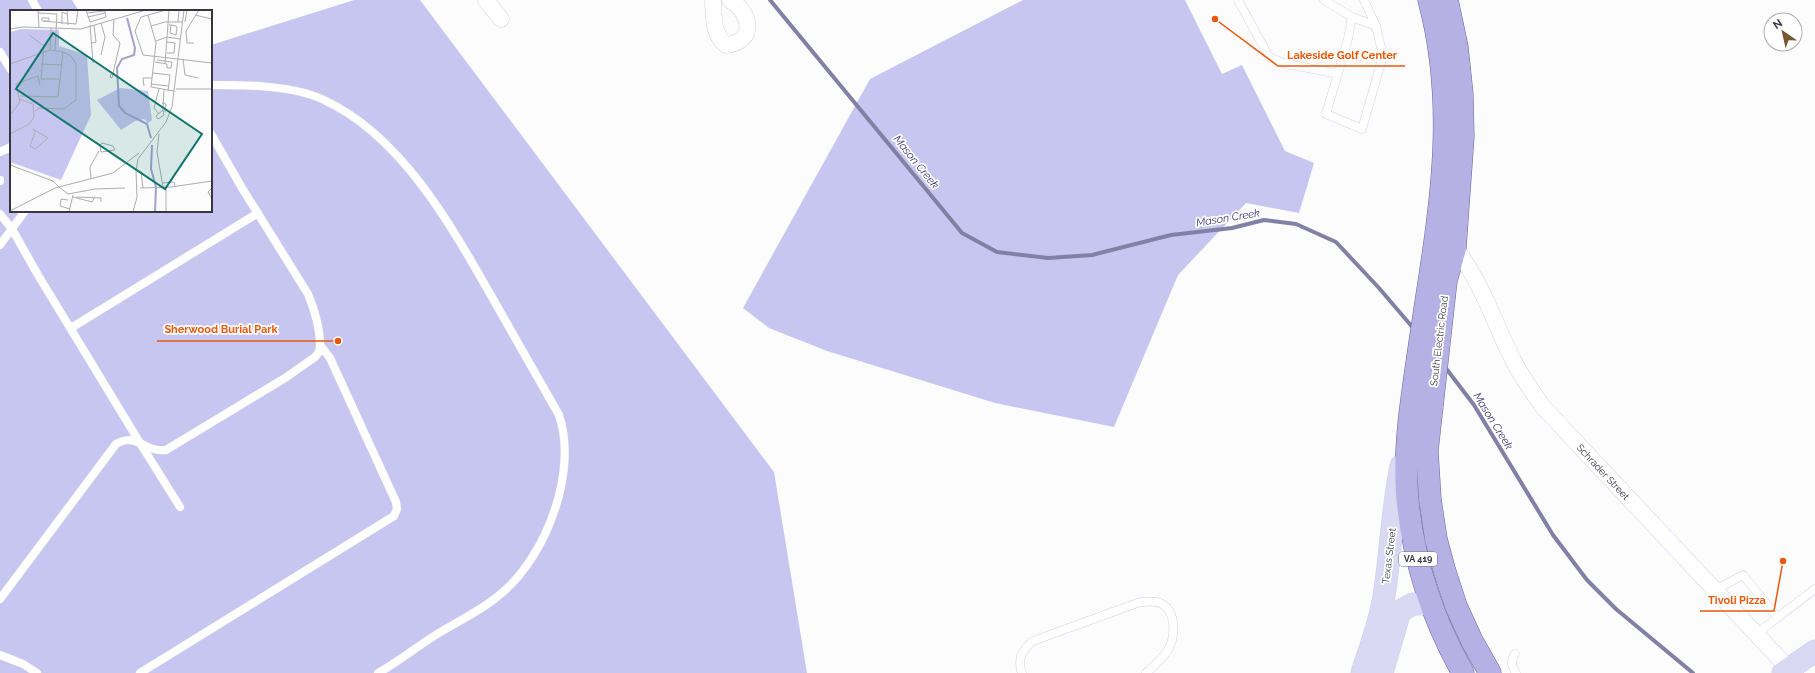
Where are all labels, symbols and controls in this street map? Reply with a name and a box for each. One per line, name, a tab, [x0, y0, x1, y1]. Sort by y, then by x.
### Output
inset map	[10, 10, 212, 212]
north arrow	[1763, 12, 1803, 52]
text: N	[1771, 16, 1785, 32]
callout: Lakeside Golf Center	[1278, 43, 1405, 66]
text: Lakeside Golf Center	[1287, 49, 1398, 62]
water label: Mason Creek	[891, 133, 941, 191]
water label: Mason Creek	[1195, 207, 1261, 229]
street label: South Electric Road	[1428, 295, 1450, 387]
callout: Sherwood Burial Park	[157, 318, 286, 341]
text: Sherwood Burial Park	[164, 323, 278, 336]
water label: Mason Creek	[1470, 390, 1516, 452]
street label: Schrader Street	[1574, 442, 1632, 503]
street label: Texas Street	[1380, 527, 1398, 585]
road number: VA 419	[1399, 552, 1437, 566]
callout: Tivoli Pizza	[1700, 588, 1774, 611]
text: Tivoli Pizza	[1708, 594, 1766, 607]

